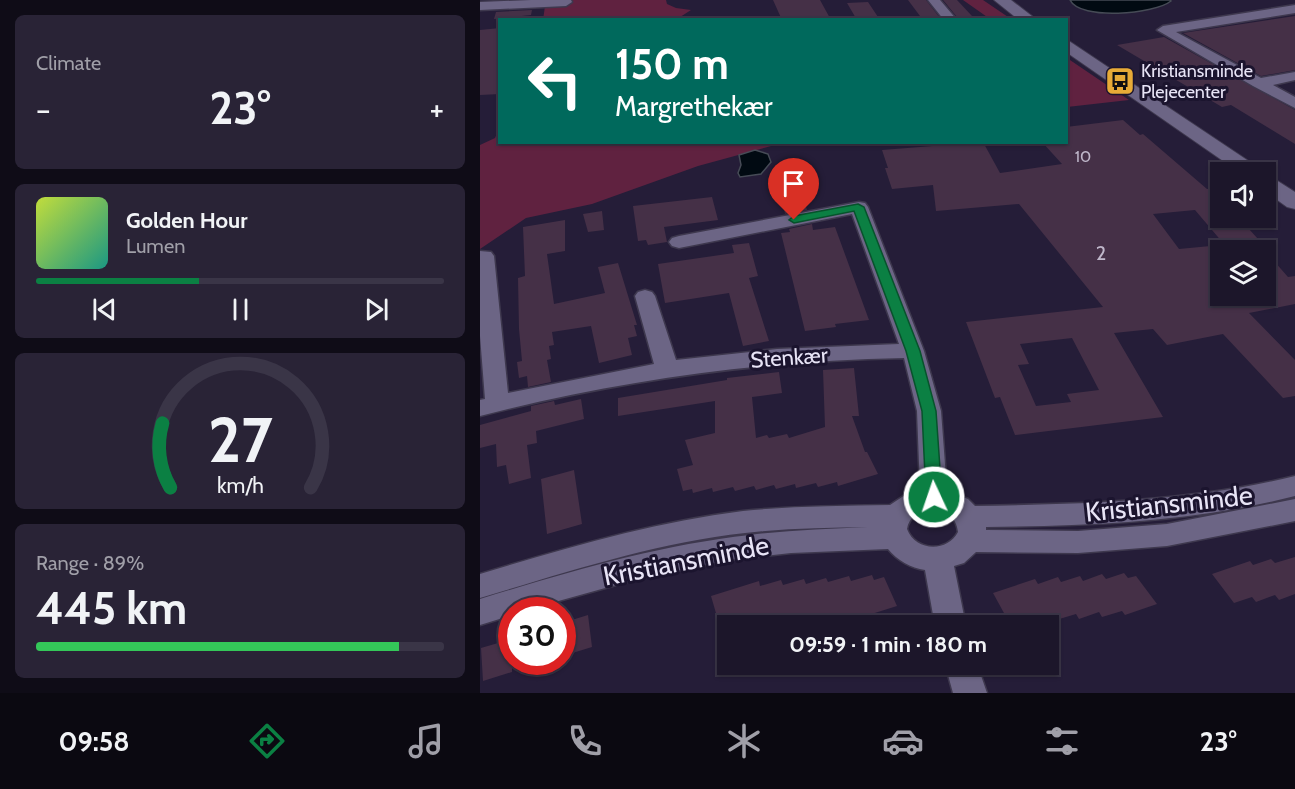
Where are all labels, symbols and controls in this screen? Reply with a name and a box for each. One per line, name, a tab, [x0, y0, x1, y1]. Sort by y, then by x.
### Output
text: 150 m	[615, 38, 729, 90]
icon: left	[516, 42, 594, 120]
text: Climate	[36, 51, 101, 75]
place label: Kristiansminde Plejecenter	[1141, 60, 1253, 103]
bus stop icon: Kristiansminde Plejecenter	[1104, 65, 1136, 97]
text: 23°	[209, 81, 271, 135]
text: −	[36, 89, 51, 129]
text: +	[429, 89, 444, 129]
text: Margrethekær	[615, 90, 773, 123]
house number: 10	[1075, 147, 1091, 166]
pin	[768, 158, 819, 220]
map controls	[1210, 162, 1276, 306]
button: sound	[1210, 162, 1276, 228]
icon: arrive	[777, 167, 810, 200]
text: Golden Hour	[126, 207, 247, 234]
text: Lumen	[126, 234, 185, 258]
button: layers	[1210, 240, 1276, 306]
house number: 2	[1096, 241, 1106, 265]
icon: previous	[88, 293, 121, 326]
icon: pause	[224, 293, 257, 326]
icon: next	[360, 293, 393, 326]
street label: Stenkær	[750, 341, 829, 374]
text: 27	[208, 402, 273, 478]
position arrow	[902, 465, 966, 529]
text: km/h	[217, 472, 263, 498]
street label: Kristiansminde	[1084, 478, 1254, 529]
street label: Kristiansminde	[600, 528, 772, 593]
text: Range · 89%	[36, 551, 144, 575]
text: 445 km	[36, 581, 187, 635]
speed limit sign: 30	[498, 597, 576, 675]
text: 09:59 · 1 min · 180 m	[789, 631, 987, 658]
icon: directions	[246, 720, 288, 762]
icon: music	[405, 720, 447, 762]
icon: phone	[564, 720, 606, 762]
icon: climate	[723, 720, 765, 762]
icon: car	[882, 720, 924, 762]
icon: filters	[1041, 720, 1083, 762]
text: 09:58	[58, 725, 130, 758]
text: 23°	[1200, 725, 1236, 758]

